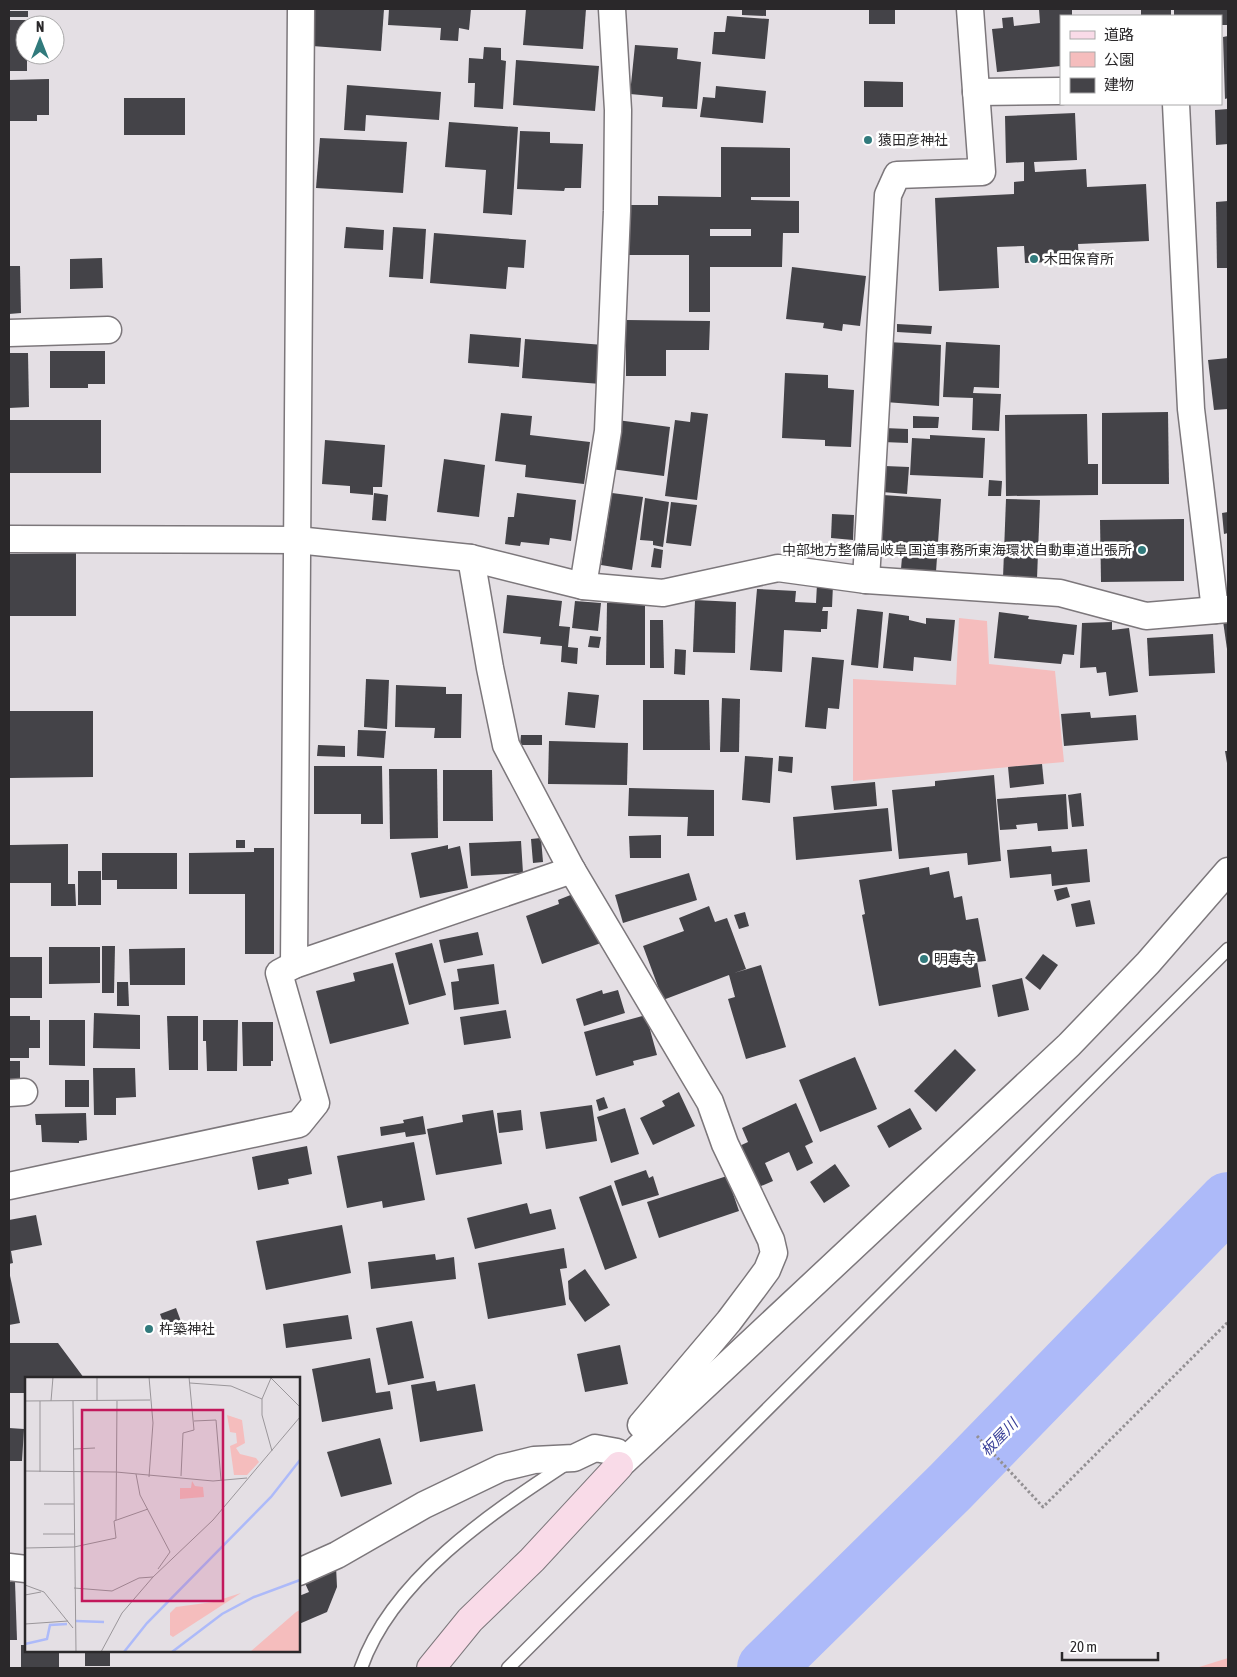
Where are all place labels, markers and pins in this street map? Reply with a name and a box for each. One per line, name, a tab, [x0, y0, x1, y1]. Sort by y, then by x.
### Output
place label: 猿田彦神社	[878, 132, 948, 148]
marker: 猿田彦神社	[862, 134, 874, 146]
place label: 木田保育所	[1044, 251, 1114, 267]
marker: 木田保育所	[1028, 253, 1040, 265]
place label: 中部地方整備局岐阜国道事務所東海環状自動車道出張所	[782, 542, 1132, 558]
marker: 中部地方整備局岐阜国道事務所東海環状自動車道出張所	[1136, 544, 1148, 556]
place label: 明專寺	[934, 951, 976, 967]
marker: 明專寺	[918, 953, 930, 965]
place label: 杵築神社	[159, 1321, 215, 1337]
marker: 杵築神社	[143, 1323, 155, 1335]

